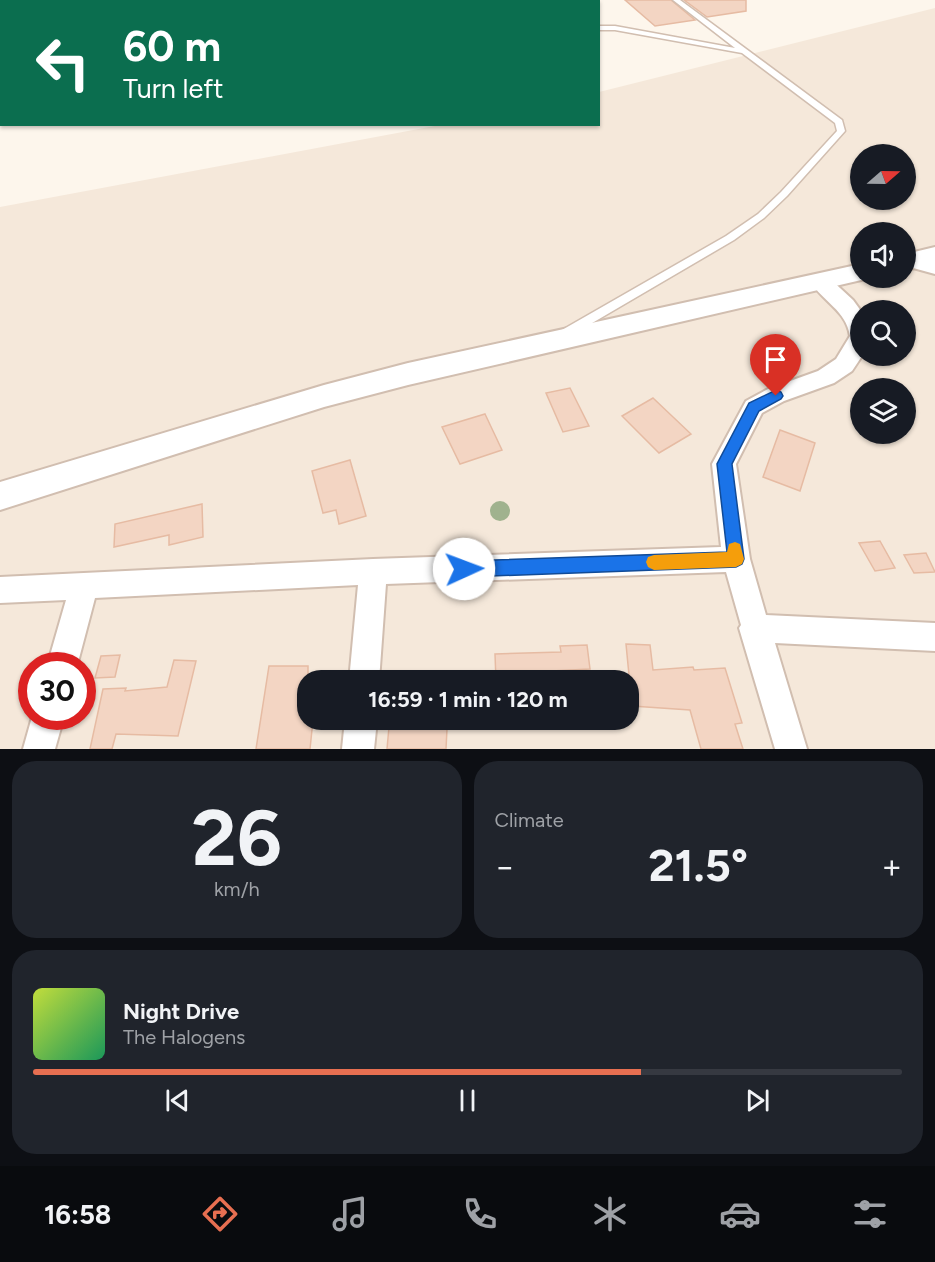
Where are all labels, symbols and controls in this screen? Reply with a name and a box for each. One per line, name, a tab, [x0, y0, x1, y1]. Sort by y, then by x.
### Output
text: 60 m	[123, 21, 221, 72]
icon: left	[24, 24, 102, 102]
text: Turn left	[123, 72, 223, 105]
north arrow	[850, 144, 916, 210]
map controls	[850, 144, 916, 444]
button: sound	[850, 222, 916, 288]
button: search	[850, 300, 916, 366]
pin	[750, 334, 801, 396]
icon: arrive	[759, 343, 792, 376]
button: layers	[850, 378, 916, 444]
position arrow	[432, 537, 496, 601]
speed limit sign: 30	[18, 652, 96, 730]
text: 16:59 · 1 min · 120 m	[368, 686, 568, 713]
text: 26	[192, 791, 282, 885]
text: Climate	[495, 808, 564, 832]
text: 21.5°	[649, 838, 748, 892]
text: −	[495, 847, 515, 886]
text: +	[881, 847, 902, 886]
text: km/h	[214, 877, 260, 901]
text: Night Drive	[123, 998, 239, 1025]
text: The Halogens	[123, 1025, 245, 1049]
icon: previous	[161, 1084, 194, 1117]
icon: pause	[451, 1084, 484, 1117]
icon: next	[741, 1084, 774, 1117]
icon: directions	[199, 1193, 241, 1235]
icon: music	[329, 1193, 371, 1235]
icon: phone	[459, 1193, 501, 1235]
icon: climate	[589, 1193, 631, 1235]
icon: car	[719, 1193, 761, 1235]
icon: filters	[849, 1193, 891, 1235]
text: 16:58	[44, 1198, 111, 1231]

